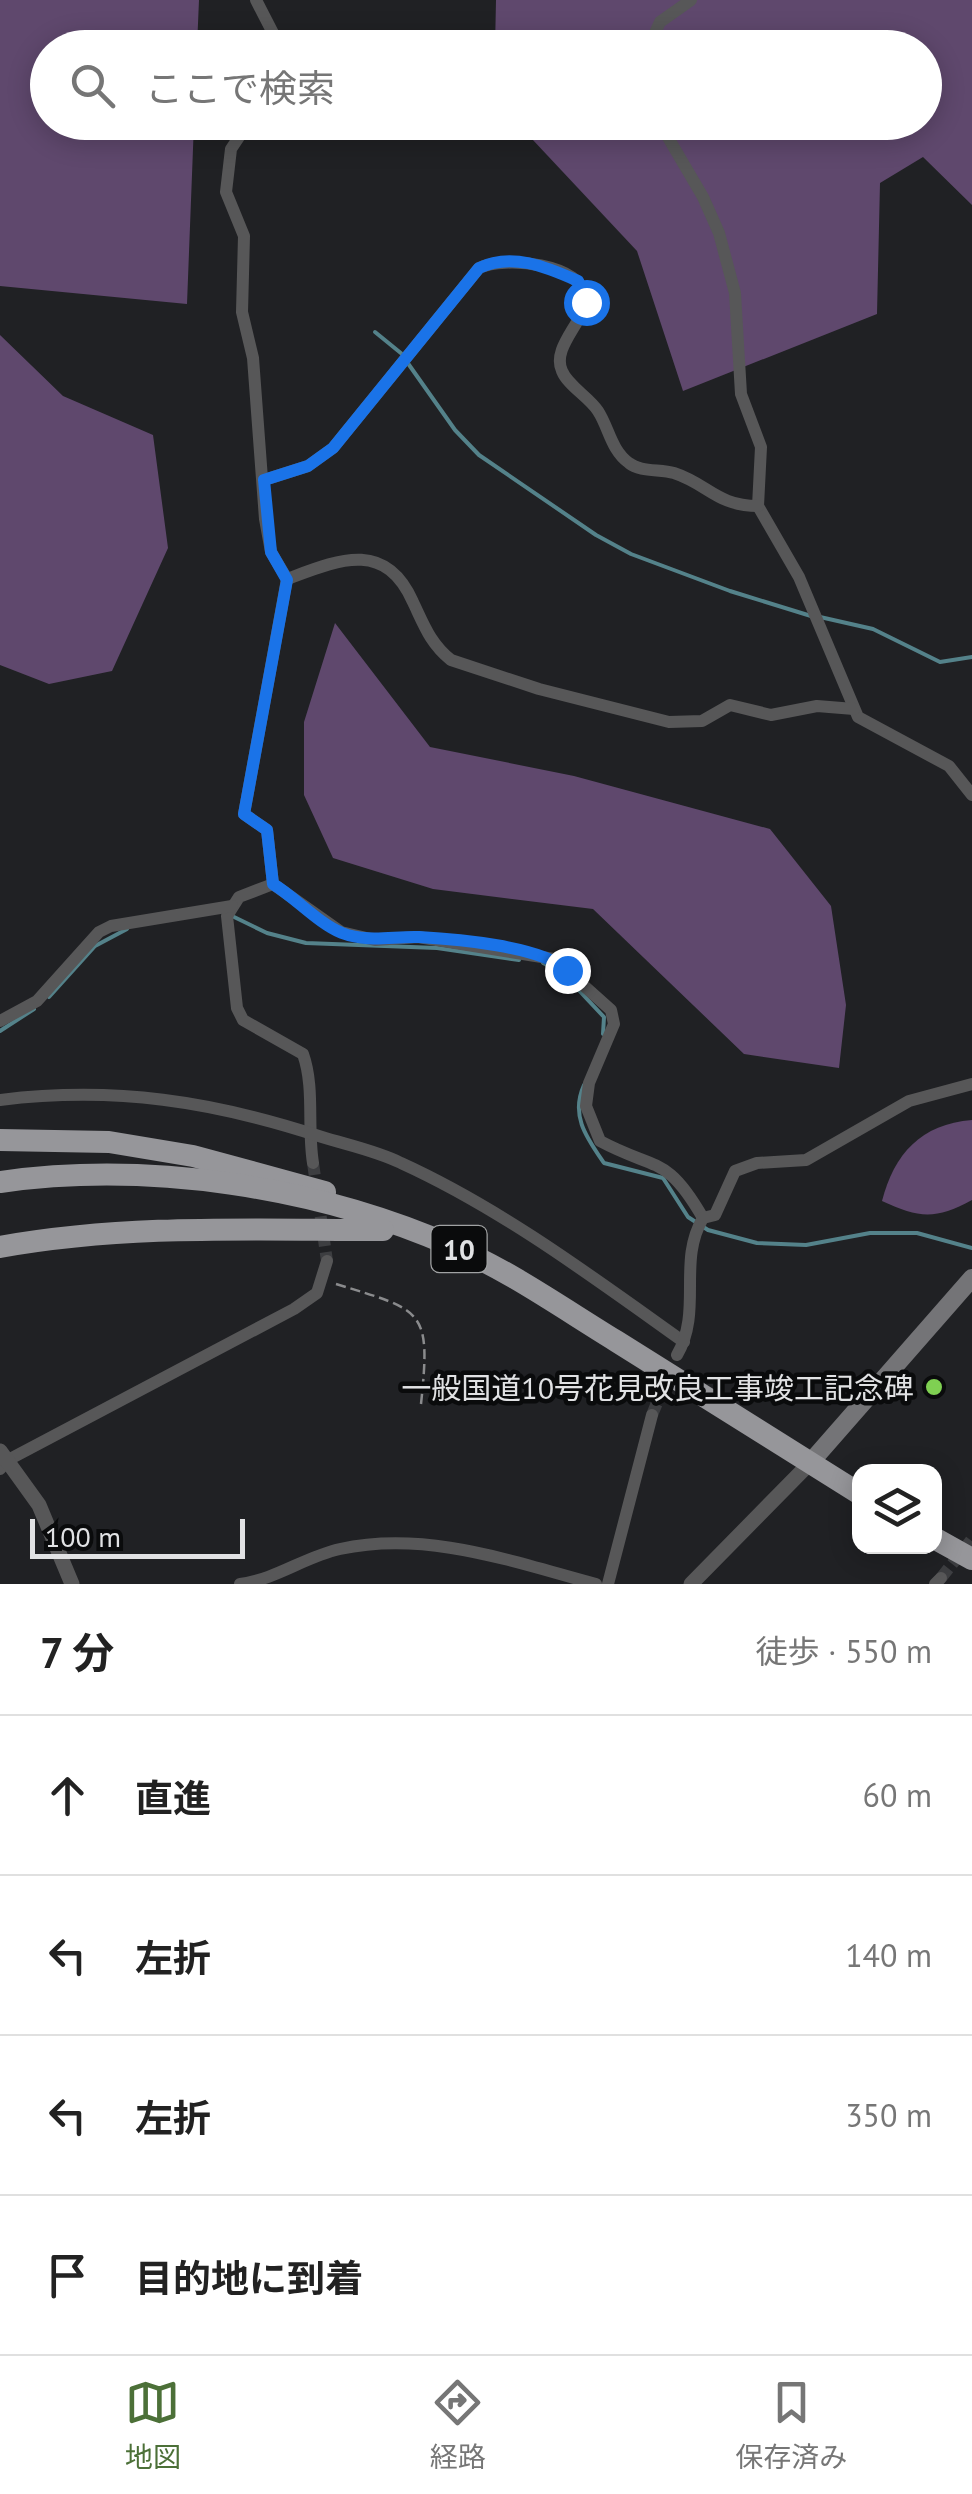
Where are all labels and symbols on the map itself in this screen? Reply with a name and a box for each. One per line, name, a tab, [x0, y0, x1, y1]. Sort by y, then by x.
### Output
route start	[564, 280, 610, 326]
route end	[545, 948, 591, 994]
road number: 10	[432, 1226, 486, 1272]
place label: 一般国道10号花見改良工事竣工記念碑	[401, 1368, 914, 1407]
marker: 一般国道10号花見改良工事竣工記念碑	[923, 1376, 945, 1398]
scale bar	[30, 1514, 245, 1558]

